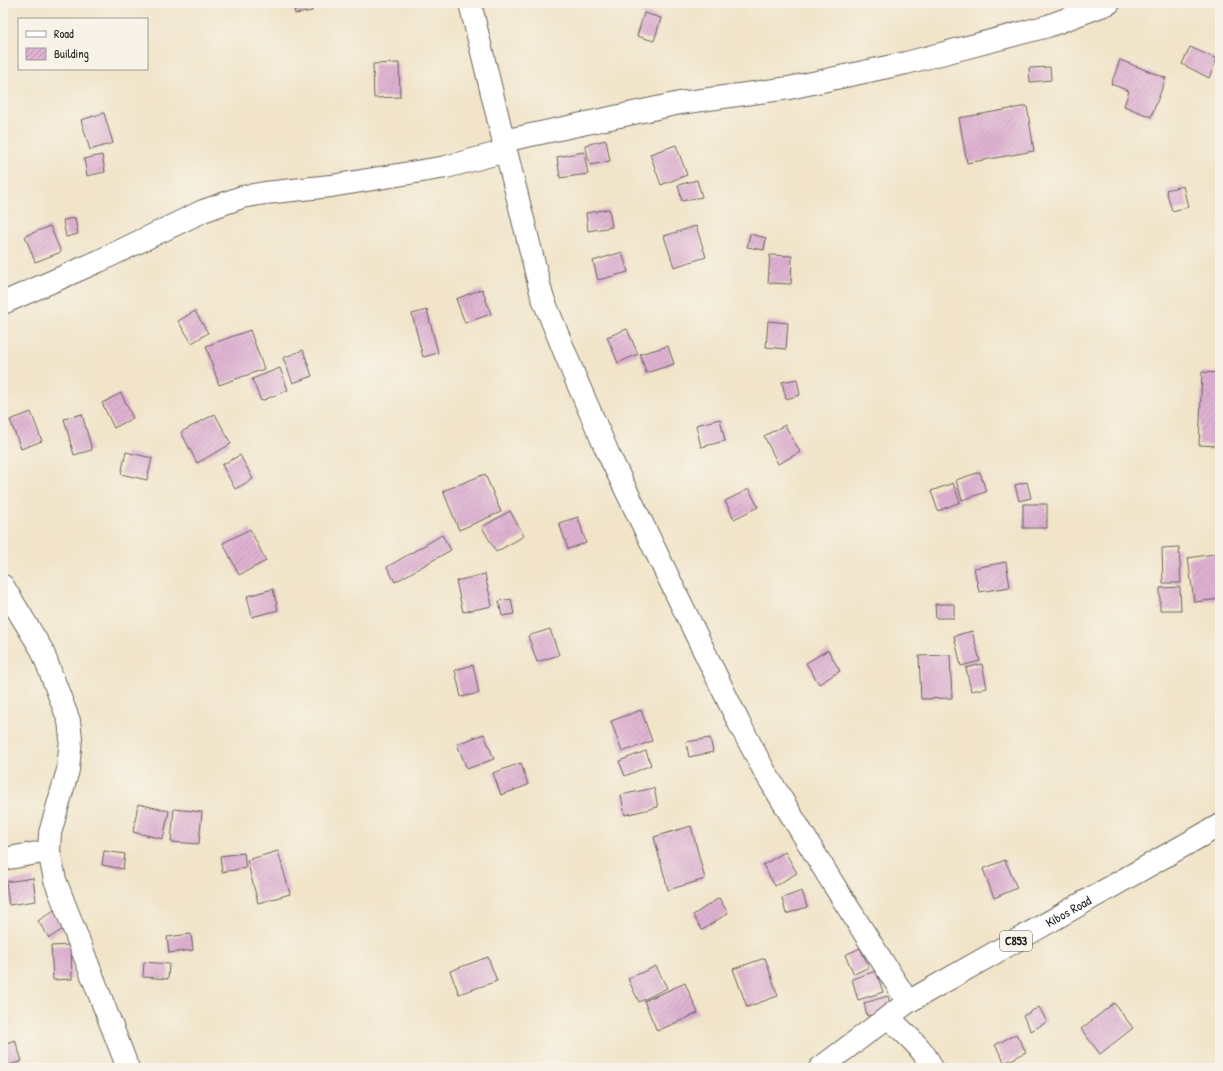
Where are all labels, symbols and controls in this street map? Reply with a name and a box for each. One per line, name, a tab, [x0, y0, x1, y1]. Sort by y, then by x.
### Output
legend	[18, 18, 148, 70]
text: Road	[54, 25, 74, 42]
text: Building	[54, 45, 89, 62]
street label: Kibos Road	[1042, 891, 1094, 931]
road number: C853	[1000, 931, 1032, 951]

